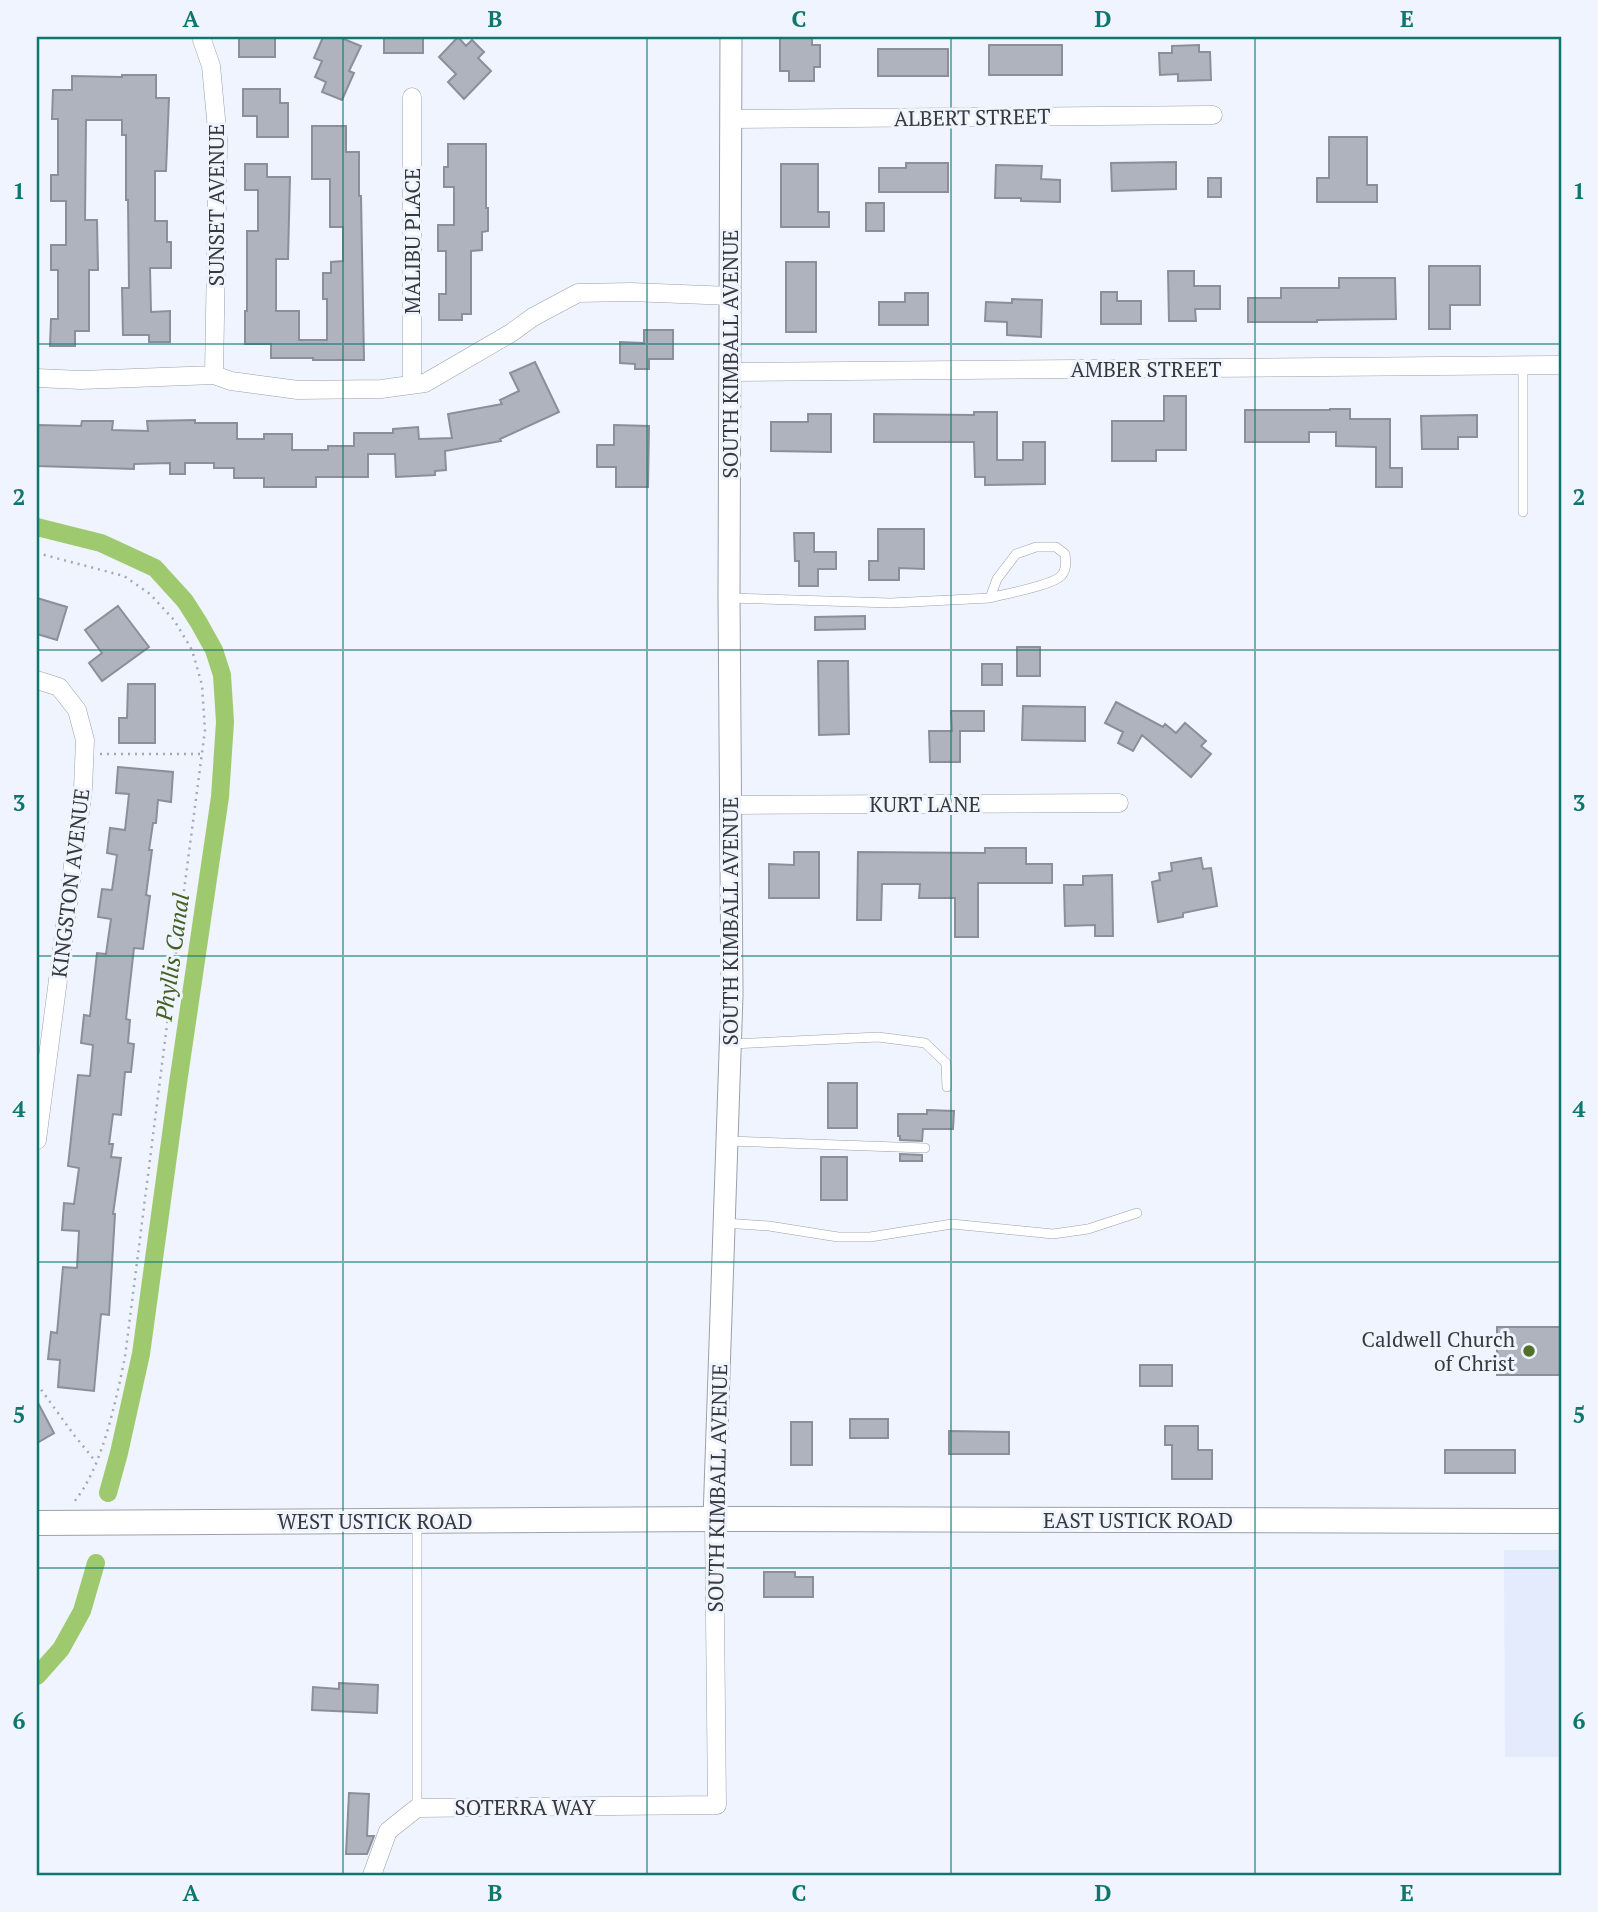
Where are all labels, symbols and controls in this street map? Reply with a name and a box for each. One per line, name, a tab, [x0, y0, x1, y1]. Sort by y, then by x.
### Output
text: A	[183, 3, 200, 34]
text: B	[488, 3, 503, 34]
text: C	[792, 3, 807, 34]
text: D	[1095, 3, 1112, 34]
text: E	[1400, 3, 1414, 34]
street label: ALBERT STREET	[893, 102, 1051, 132]
street label: SUNSET AVENUE	[202, 124, 230, 286]
street label: MALIBU PLACE	[398, 168, 426, 314]
text: 1	[13, 175, 26, 206]
text: 1	[1573, 175, 1586, 206]
street label: SOUTH KIMBALL AVENUE	[716, 230, 744, 478]
street label: AMBER STREET	[1070, 355, 1222, 383]
text: 2	[13, 481, 26, 512]
text: 2	[1573, 481, 1586, 512]
text: 3	[13, 787, 26, 818]
street label: KINGSTON AVENUE	[44, 787, 96, 979]
text: 3	[1573, 787, 1586, 818]
street label: KURT LANE	[869, 790, 981, 818]
street label: SOUTH KIMBALL AVENUE	[716, 797, 744, 1045]
water label: Phyllis Canal	[148, 891, 196, 1024]
text: 4	[13, 1093, 26, 1124]
text: 4	[1573, 1093, 1586, 1124]
place label: Caldwell Church of Christ	[1361, 1325, 1515, 1377]
marker: Caldwell Church of Christ	[1521, 1343, 1537, 1359]
street label: SOUTH KIMBALL AVENUE	[701, 1363, 733, 1613]
text: 5	[13, 1399, 26, 1430]
text: 5	[1573, 1399, 1586, 1430]
street label: EAST USTICK ROAD	[1043, 1506, 1233, 1534]
street label: WEST USTICK ROAD	[277, 1507, 473, 1535]
text: 6	[13, 1705, 26, 1736]
text: 6	[1573, 1705, 1586, 1736]
street label: SOTERRA WAY	[455, 1793, 596, 1821]
text: A	[183, 1877, 200, 1908]
text: B	[488, 1877, 503, 1908]
text: C	[792, 1877, 807, 1908]
text: D	[1095, 1877, 1112, 1908]
text: E	[1400, 1877, 1414, 1908]

